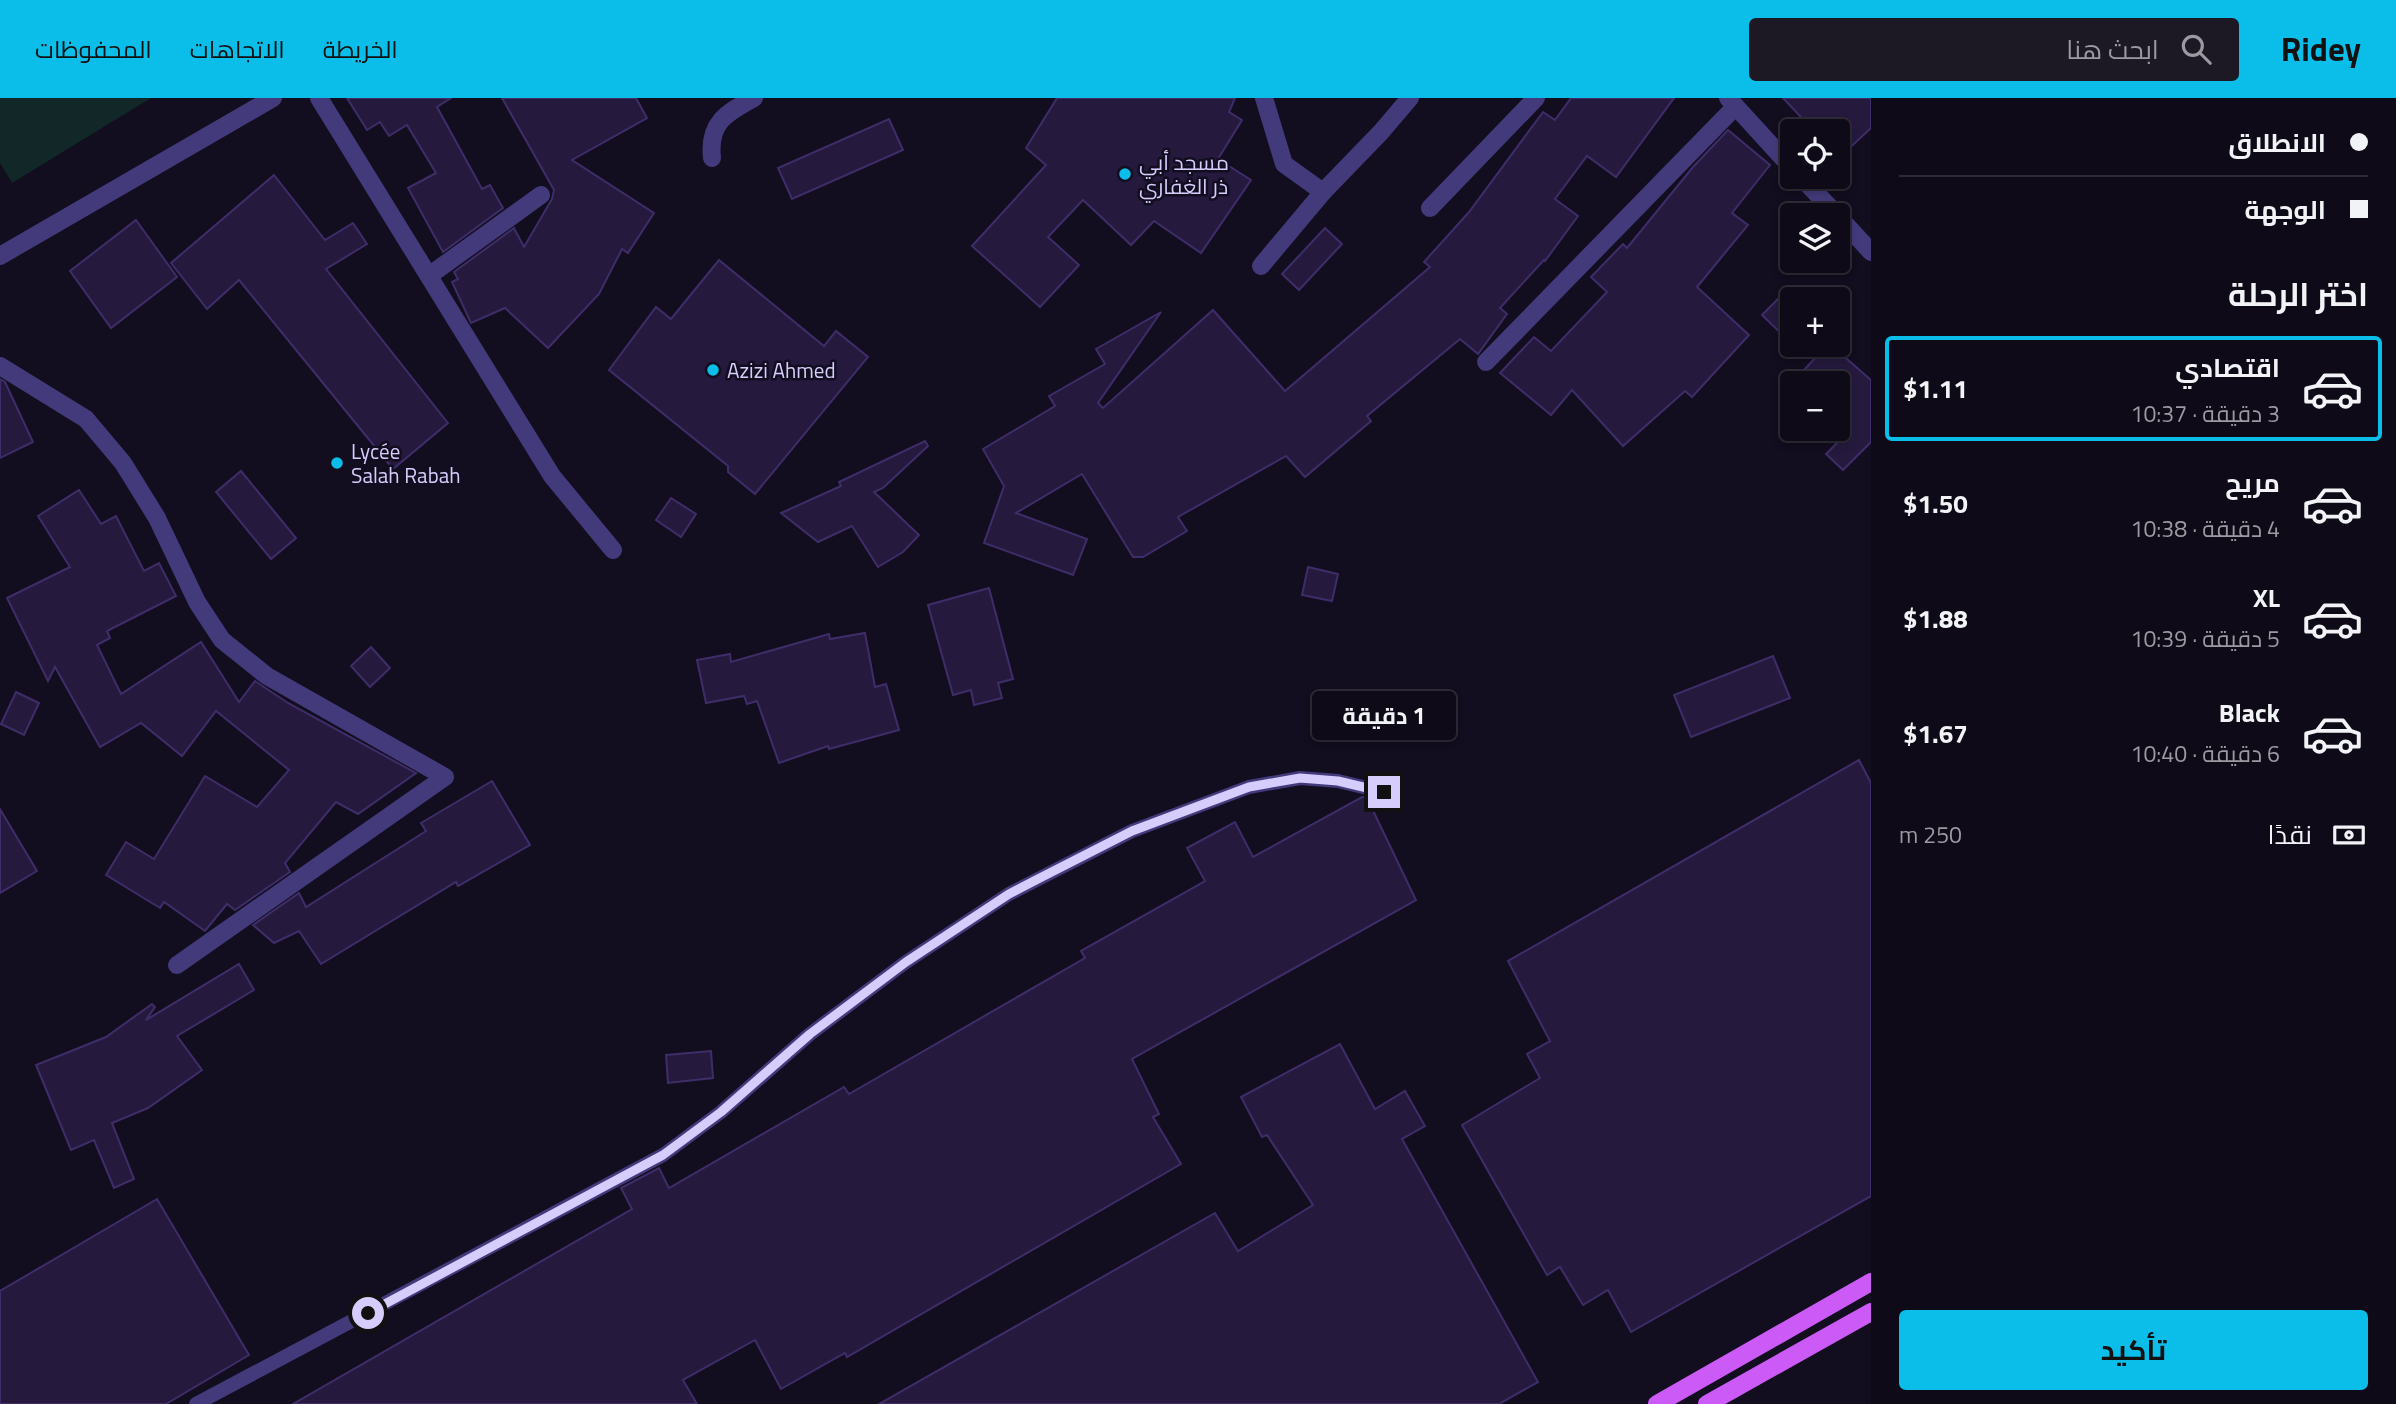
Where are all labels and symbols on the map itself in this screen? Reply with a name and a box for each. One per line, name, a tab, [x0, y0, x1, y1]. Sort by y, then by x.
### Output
place label: مسجد أبي ذر الغفاري	[1139, 146, 1229, 203]
marker: مسجد أبي ذر الغفاري	[1117, 166, 1133, 182]
place label: Azizi Ahmed	[727, 354, 836, 386]
marker: Azizi Ahmed	[705, 362, 721, 378]
place label: Lycée Salah Rabah	[351, 435, 460, 491]
marker: Lycée Salah Rabah	[329, 455, 345, 471]
callout: 1 دقيقة	[1312, 690, 1456, 740]
route end	[1368, 776, 1400, 808]
route start	[352, 1297, 384, 1329]

